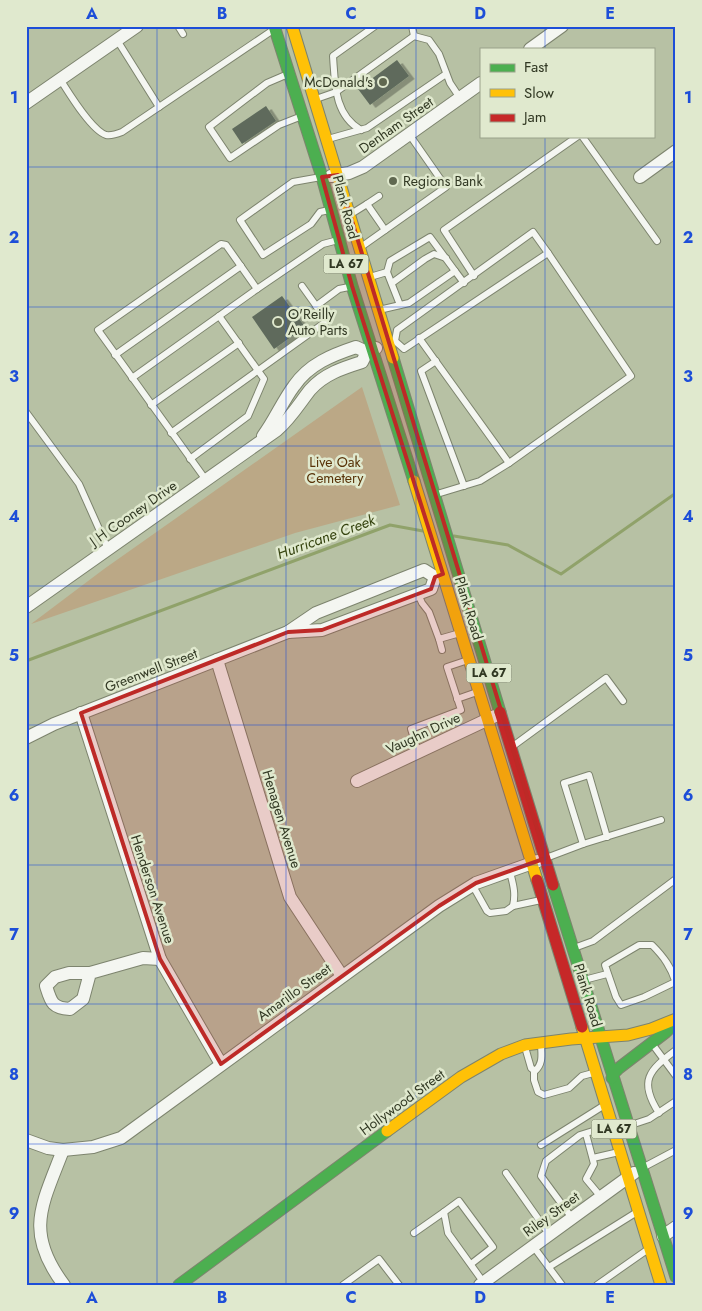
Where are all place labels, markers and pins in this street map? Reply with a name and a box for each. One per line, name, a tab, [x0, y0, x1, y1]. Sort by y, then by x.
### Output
place label: McDonald's	[304, 72, 373, 92]
marker: McDonald's	[377, 76, 389, 88]
place label: Regions Bank	[403, 171, 483, 191]
marker: Regions Bank	[387, 175, 399, 187]
place label: O'Reilly Auto Parts	[288, 304, 348, 340]
marker: O'Reilly Auto Parts	[272, 316, 284, 328]

